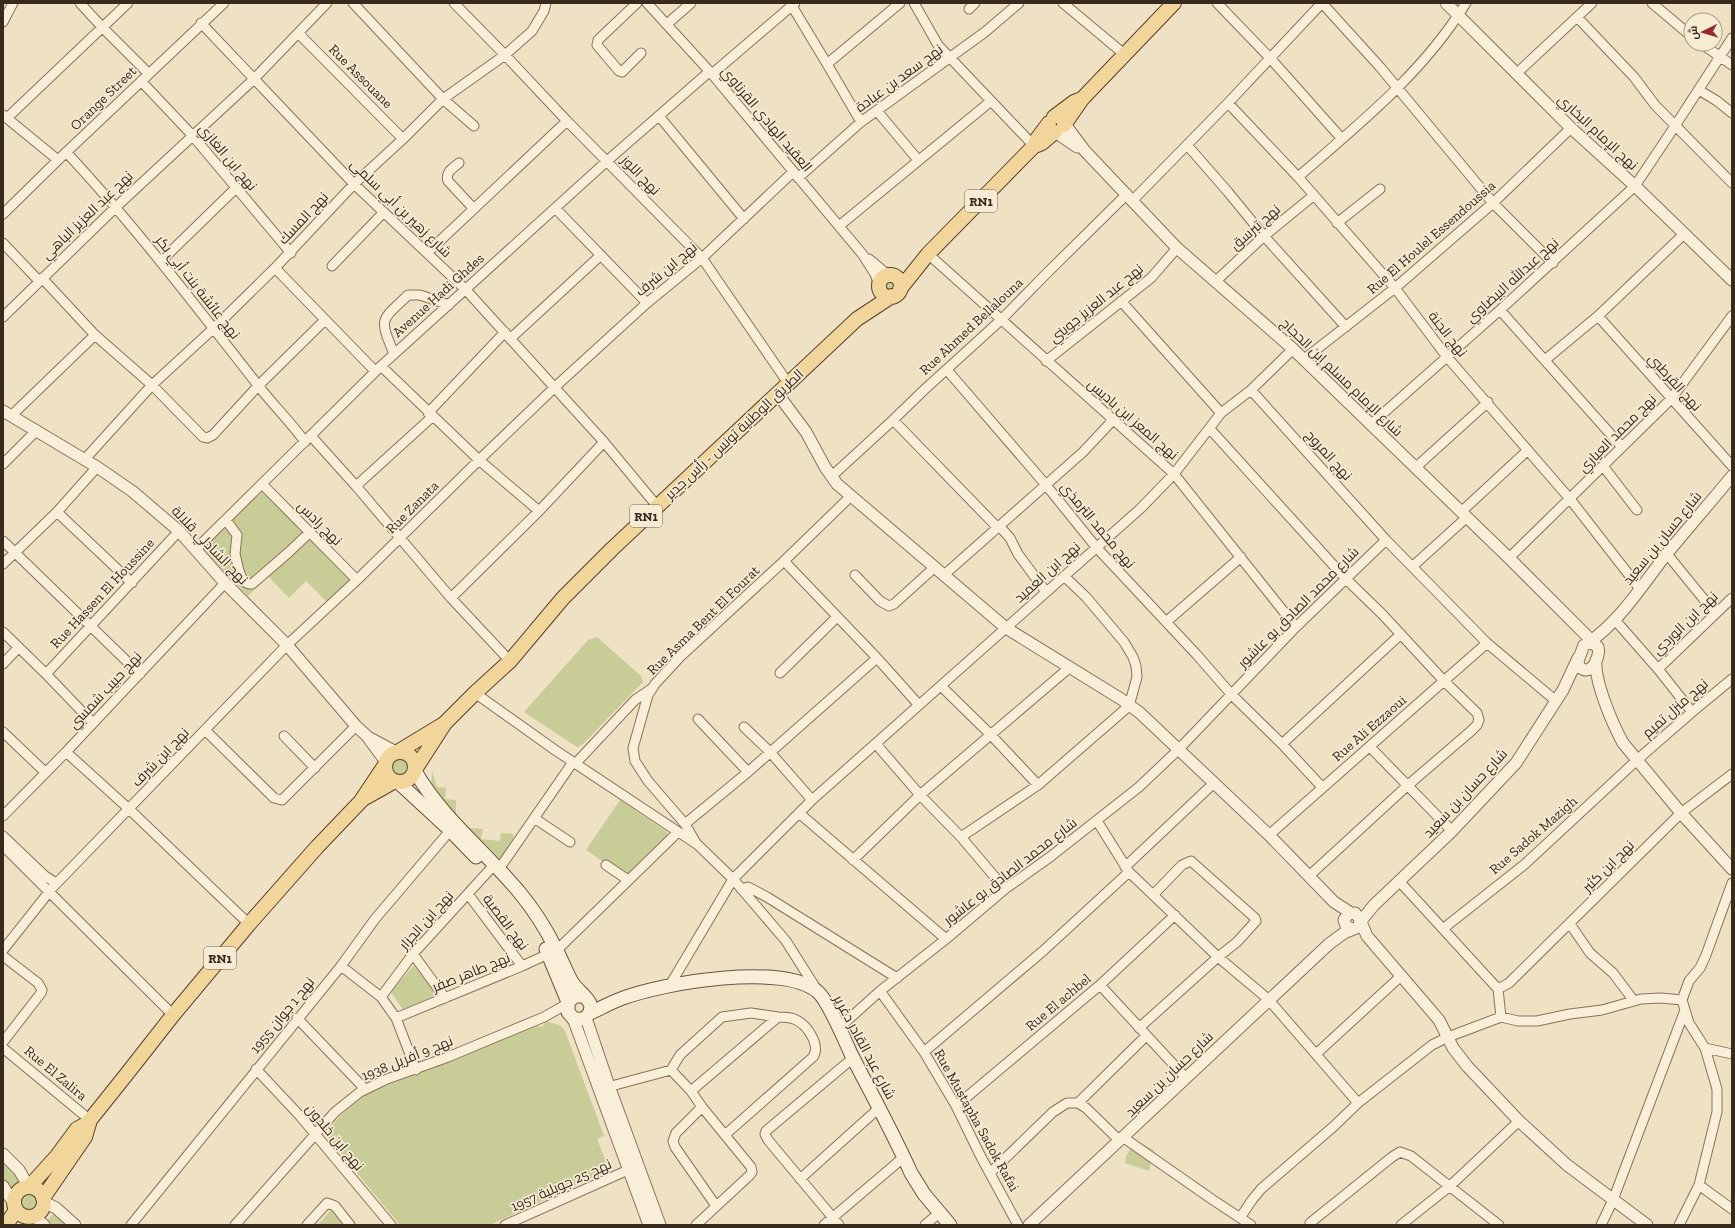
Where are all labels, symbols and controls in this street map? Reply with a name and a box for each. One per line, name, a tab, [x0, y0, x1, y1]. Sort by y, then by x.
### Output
north arrow	[1683, 12, 1723, 52]
text: ش	[1686, 25, 1701, 40]
street label: Rue Assouane	[325, 41, 396, 112]
street label: نهج سعد بن عبادة	[852, 41, 946, 116]
street label: Orange Street	[67, 62, 140, 134]
street label: العقيد الهادي القرناوي	[715, 63, 816, 177]
street label: نهج الإمام البخاري	[1552, 91, 1641, 176]
street label: نهج ابن الغازي	[192, 120, 261, 196]
street label: نهج اللوز	[617, 151, 664, 199]
street label: شارع زهير بن أبي سلمى	[344, 155, 455, 263]
street label: نهج عبد العزيز الباهي	[38, 167, 139, 265]
street label: Rue El Houlel Essendoussia	[1364, 177, 1499, 298]
street label: نهج المسك	[275, 189, 332, 248]
road number: RN1	[965, 190, 997, 212]
street label: نهج تبرسق	[1227, 201, 1284, 254]
street label: نهج عائشة بنت أبي بكر	[149, 231, 244, 344]
street label: نهج عبدالله البيضاوي	[1462, 234, 1564, 329]
street label: نهج ابن شرف	[632, 239, 701, 300]
street label: Avenue Hadi Ghdes	[389, 250, 488, 341]
street label: نهج عبد العزيز جويني	[1046, 260, 1149, 349]
street label: Rue Ahmed Bellalouna	[916, 274, 1027, 379]
street label: نهج الجنة	[1425, 308, 1471, 361]
street label: شارع اﻹمام مسلم إبن الحجاج	[1276, 315, 1406, 441]
street label: نهج القرطبي	[1642, 350, 1705, 417]
street label: الطريق الوطنية تونس - رأس جدير	[660, 365, 807, 504]
street label: نهج المعز ابن باديس	[1084, 375, 1181, 463]
street label: نهج محمد العياري	[1575, 391, 1662, 478]
street label: نهج المروج	[1302, 427, 1356, 484]
street label: Rue Zanata	[382, 477, 443, 537]
street label: نهج محمد الترمذي	[1054, 479, 1139, 574]
street label: شارع حسان بن سعيد	[1619, 488, 1705, 589]
street label: نهج رادس	[294, 497, 346, 549]
street label: نهج الشادلي قلالة	[166, 502, 251, 590]
road number: RN1	[630, 505, 662, 527]
street label: Rue Hassen El Houssine	[47, 534, 158, 652]
street label: نهج ابن العميد	[1011, 538, 1084, 606]
street label: شارع محمد الصادق بو عاشور	[1234, 543, 1362, 672]
street label: Rue Asma Bent El Fourat	[643, 562, 764, 679]
street label: نهج ابن الوردي	[1649, 588, 1724, 661]
street label: نهج حبيب شمسي	[65, 648, 147, 734]
street label: نهج منزل تميم	[1639, 675, 1712, 742]
street label: Rue Ali Ezzaoui	[1329, 692, 1410, 765]
street label: نهج ابن شرف	[128, 724, 193, 790]
street label: شارع حسان بن سعيد	[1420, 745, 1511, 841]
street label: Rue Sadok Mazigh	[1486, 793, 1581, 878]
street label: شارع محمد الصادق بو عاشور	[940, 814, 1080, 929]
street label: نهج ابن كثير	[1578, 837, 1638, 897]
street label: نهج ابن الجزار	[395, 887, 457, 954]
street label: نهج القصبة	[479, 891, 532, 954]
road number: RN1	[204, 947, 236, 969]
street label: نهج طاهر صفر	[429, 949, 513, 996]
street label: Rue El achbel	[1022, 970, 1095, 1035]
street label: نهج 1 جوان 1955	[247, 974, 318, 1057]
street label: شارع عبد القادر دغرير	[829, 991, 899, 1102]
street label: شارع حسان بن سعيد	[1122, 1028, 1217, 1121]
street label: نهج 9 أفريل 1938	[359, 1031, 455, 1085]
street label: Rue El Zalira	[21, 1042, 91, 1105]
street label: Rue Mustapha Sadok Rafai	[930, 1046, 1023, 1194]
street label: نهج ابن خلدون	[302, 1100, 367, 1174]
street label: نهج 25 جويلية 1957	[508, 1156, 614, 1215]

